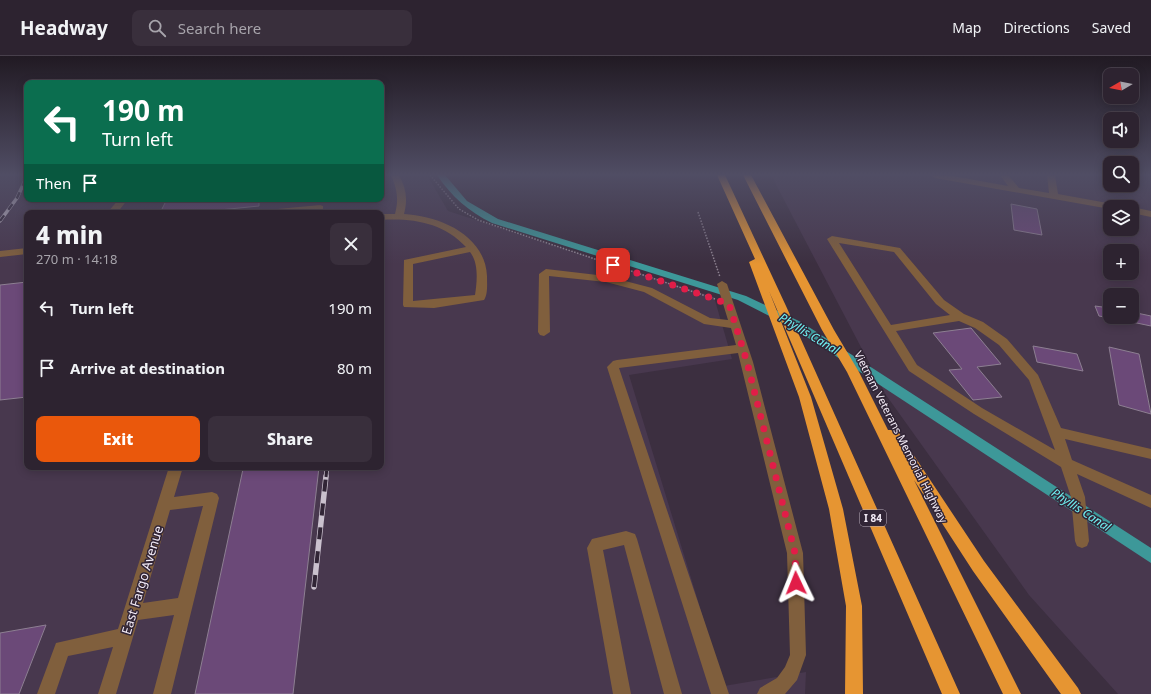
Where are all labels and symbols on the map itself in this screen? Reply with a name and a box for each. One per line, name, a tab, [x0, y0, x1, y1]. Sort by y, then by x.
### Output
north arrow	[1103, 68, 1139, 104]
pin	[596, 248, 630, 282]
water label: Phyllis Canal	[776, 309, 843, 359]
street label: Vietnam Veterans Memorial Highway	[851, 348, 952, 526]
water label: Phyllis Canal	[1048, 484, 1115, 536]
road number: I 84	[860, 510, 886, 526]
street label: East Fargo Avenue	[117, 523, 167, 637]
position arrow	[775, 562, 817, 604]

